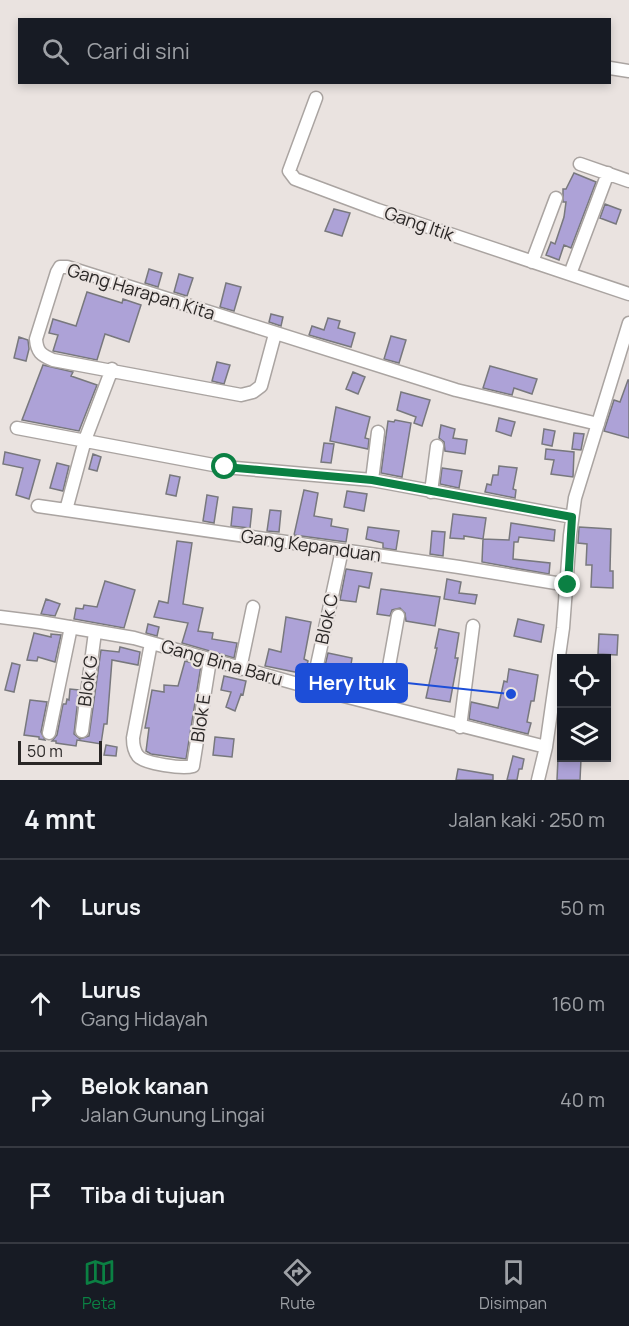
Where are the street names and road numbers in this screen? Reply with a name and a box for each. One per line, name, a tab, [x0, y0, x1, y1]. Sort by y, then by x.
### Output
street label: Gang Itik	[381, 200, 458, 246]
street label: Gang Harapan Kita	[65, 257, 218, 325]
street label: Gang Kepanduan	[240, 523, 383, 567]
street label: Blok C	[309, 591, 343, 646]
street label: Gang Bina Baru	[159, 633, 286, 691]
street label: Blok G	[72, 654, 102, 708]
street label: Blok E	[185, 692, 215, 744]

